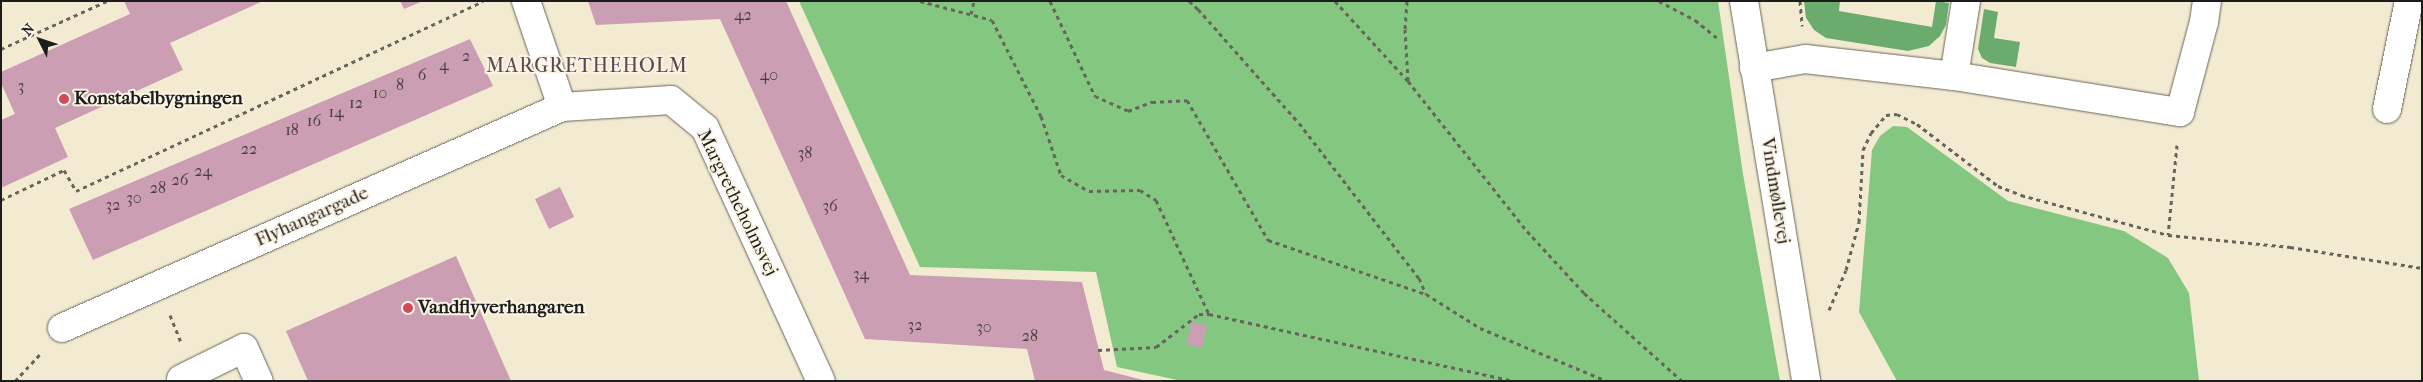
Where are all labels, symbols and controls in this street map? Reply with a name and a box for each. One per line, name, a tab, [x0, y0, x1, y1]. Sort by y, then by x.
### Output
house number: 42	[734, 5, 752, 25]
north arrow	[15, 15, 65, 65]
text: N	[18, 20, 38, 39]
house number: 2	[462, 46, 470, 66]
district label: MARGRETHEHOLM	[484, 53, 690, 77]
house number: 4	[439, 55, 449, 75]
house number: 6	[418, 65, 426, 85]
house number: 40	[760, 65, 778, 85]
house number: 8	[396, 75, 404, 95]
house number: 3	[18, 76, 24, 96]
house number: 10	[373, 83, 387, 103]
place label: Konstabelbygningen	[74, 88, 243, 110]
marker: Konstabelbygningen	[58, 93, 70, 105]
house number: 12	[349, 93, 363, 113]
house number: 14	[328, 102, 344, 122]
house number: 16	[307, 111, 321, 131]
house number: 18	[285, 120, 299, 140]
street label: Margretheholmsvej	[692, 126, 782, 280]
street label: Vindmøllevej	[1755, 136, 1795, 246]
house number: 22	[241, 139, 257, 159]
house number: 38	[798, 143, 812, 163]
house number: 24	[194, 161, 212, 181]
house number: 26	[172, 170, 188, 190]
house number: 28	[150, 178, 166, 198]
street label: Flyhangargade	[252, 182, 372, 252]
house number: 30	[126, 188, 142, 208]
house number: 32	[106, 195, 120, 215]
house number: 36	[822, 196, 838, 216]
house number: 34	[853, 264, 869, 284]
place label: Vandflyverhangaren	[418, 297, 585, 319]
marker: Vandflyverhangaren	[402, 302, 414, 314]
house number: 32	[908, 315, 922, 335]
house number: 30	[976, 317, 992, 337]
house number: 28	[1022, 326, 1038, 346]

